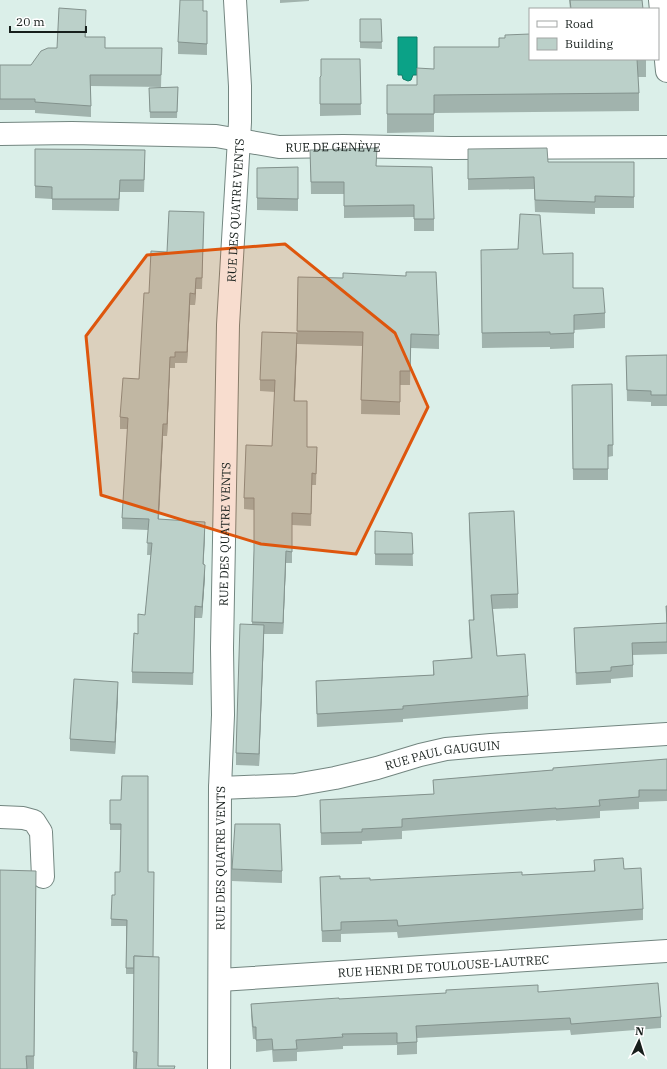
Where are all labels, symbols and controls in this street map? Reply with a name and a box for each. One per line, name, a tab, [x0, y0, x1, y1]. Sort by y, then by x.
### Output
scale bar	[10, 8, 86, 34]
legend	[529, 8, 659, 60]
text: 20 m	[16, 14, 45, 29]
text: Road	[565, 16, 594, 31]
text: Building	[565, 36, 613, 51]
street label: RUE DES QUATRE VENTS	[223, 138, 247, 283]
street label: RUE DE GENÈVE	[285, 138, 381, 154]
street label: RUE DES QUATRE VENTS	[215, 462, 233, 606]
street label: RUE PAUL GAUGUIN	[383, 737, 500, 773]
street label: RUE DES QUATRE VENTS	[212, 786, 228, 930]
street label: RUE HENRI DE TOULOUSE-LAUTREC	[337, 951, 550, 980]
north arrow	[619, 1021, 659, 1061]
text: N	[635, 1024, 645, 1038]

